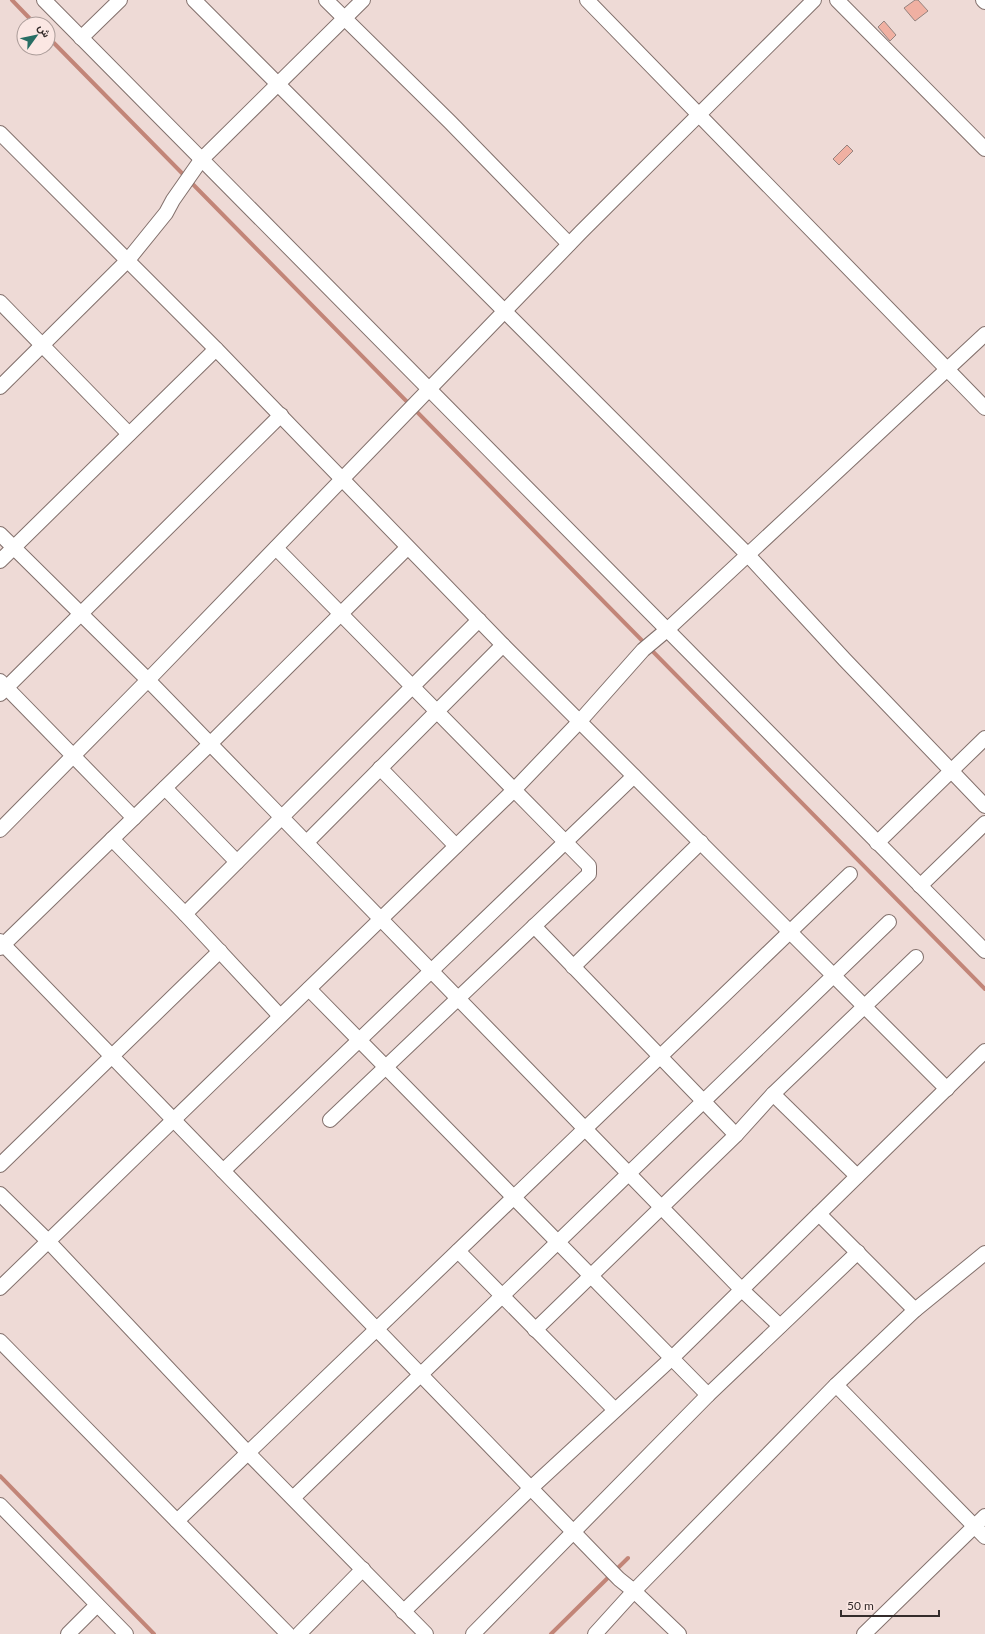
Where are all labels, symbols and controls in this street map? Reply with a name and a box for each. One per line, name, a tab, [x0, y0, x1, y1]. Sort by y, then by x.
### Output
north arrow	[16, 16, 56, 56]
text: ش	[35, 21, 54, 40]
scale bar	[841, 1592, 939, 1618]
text: 50 m	[847, 1598, 874, 1613]

